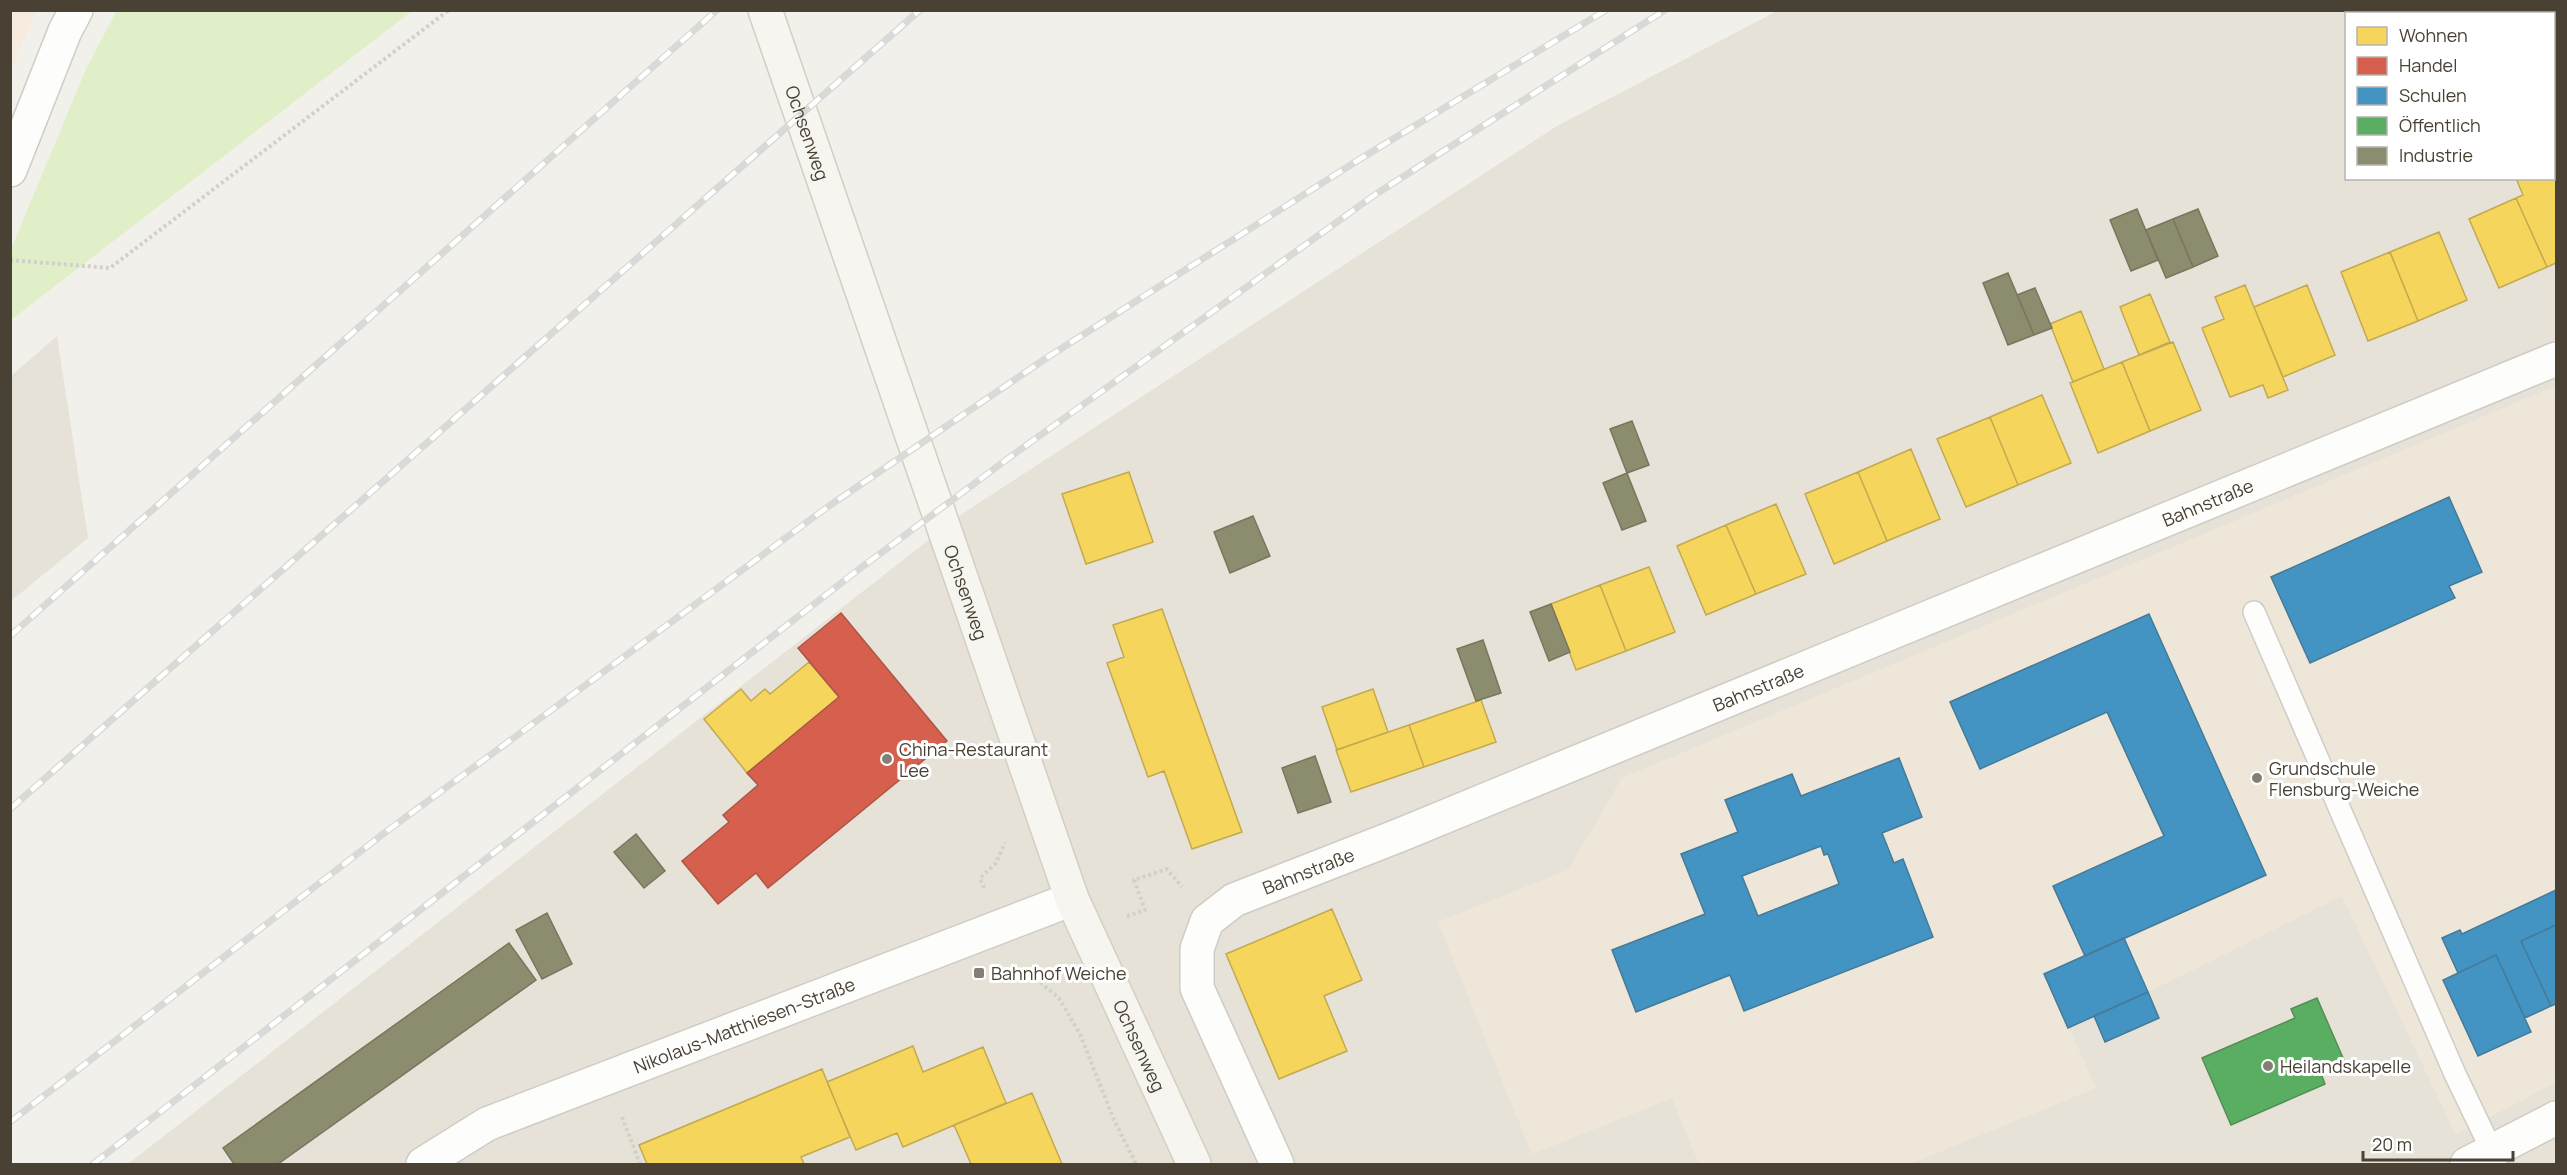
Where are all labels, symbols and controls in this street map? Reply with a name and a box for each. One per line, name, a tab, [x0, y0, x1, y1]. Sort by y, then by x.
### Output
legend	[2345, 12, 2555, 180]
text: Wohnen	[2399, 23, 2468, 47]
text: Handel	[2399, 53, 2457, 77]
street label: Ochsenweg	[780, 82, 835, 183]
text: Schulen	[2399, 83, 2467, 107]
text: Öffentlich	[2399, 113, 2481, 137]
text: Industrie	[2399, 143, 2473, 167]
street label: Bahnstraße	[2158, 473, 2257, 532]
street label: Ochsenweg	[939, 542, 994, 643]
street label: Bahnstraße	[1709, 658, 1807, 717]
place label: China-Restaurant Lee	[899, 737, 1048, 782]
marker: China-Restaurant Lee	[880, 752, 894, 766]
place label: Grundschule Flensburg-Weiche	[2269, 756, 2419, 801]
marker: Grundschule Flensburg-Weiche	[2250, 771, 2264, 785]
street label: Bahnstraße	[1259, 842, 1358, 900]
place label: Bahnhof Weiche	[991, 961, 1126, 985]
marker: Bahnhof Weiche	[972, 966, 986, 980]
street label: Nikolaus-Matthiesen-Straße	[630, 972, 858, 1079]
street label: Ochsenweg	[1108, 996, 1171, 1096]
place label: Heilandskapelle	[2280, 1054, 2411, 1078]
marker: Heilandskapelle	[2261, 1059, 2275, 1073]
scale bar	[2363, 1124, 2513, 1162]
text: 20 m	[2372, 1132, 2412, 1156]

